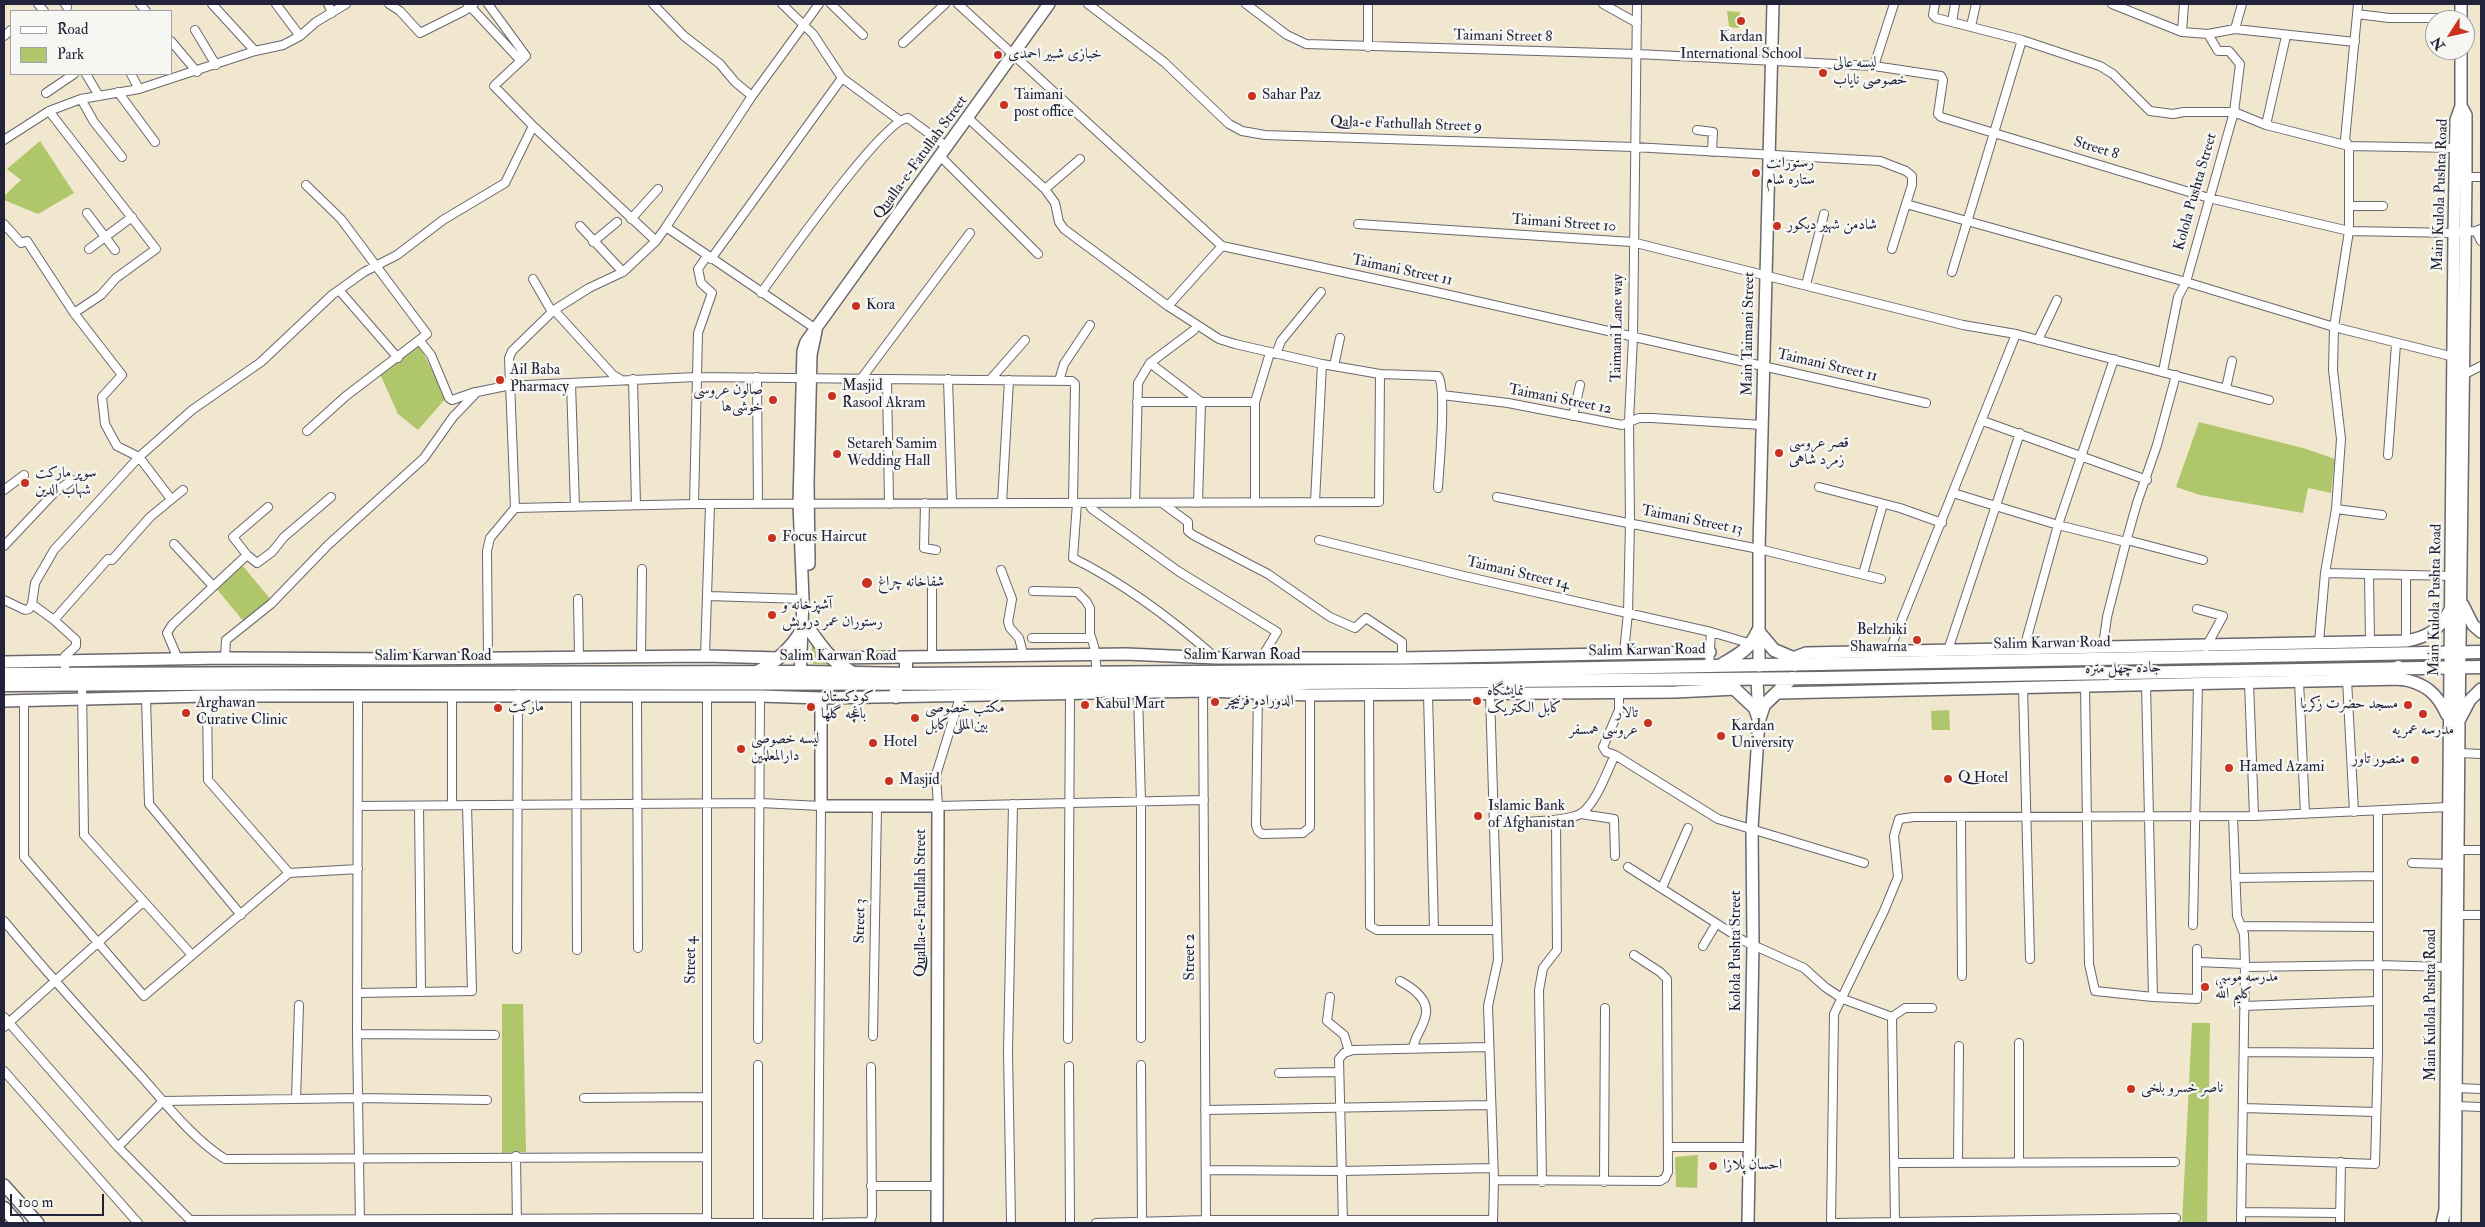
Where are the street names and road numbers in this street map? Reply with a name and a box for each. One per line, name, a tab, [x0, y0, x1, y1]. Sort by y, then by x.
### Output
street label: Taimani Street 8	[1454, 27, 1552, 47]
street label: Qualla-e-Fatullah Street	[870, 93, 972, 223]
street label: Qala-e Fathullah Street 9	[1330, 113, 1482, 137]
street label: Main Kulola Pushta Road	[2429, 118, 2453, 272]
street label: Kolola Pushta Street	[2171, 131, 2221, 253]
street label: Street 8	[2071, 134, 2121, 164]
street label: Taimani Street 10	[1511, 211, 1617, 237]
street label: Taimani Street 11	[1350, 252, 1454, 290]
street label: Main Taimani Street	[1739, 272, 1759, 396]
street label: Taimani Lane way	[1608, 274, 1628, 382]
street label: Taimani Street 11	[1775, 346, 1879, 386]
street label: Taimani Street 12	[1507, 381, 1613, 419]
street label: Taimani Street 13	[1640, 502, 1744, 540]
street label: Main Kulola Pushta Road	[2426, 524, 2446, 676]
street label: Taimani Street 14	[1465, 553, 1571, 595]
street label: Salim Karwan Road	[1993, 634, 2111, 654]
street label: Salim Karwan Road	[1588, 641, 1706, 661]
street label: Salim Karwan Road	[1184, 647, 1300, 665]
street label: Salim Karwan Road	[375, 648, 491, 666]
street label: Salim Karwan Road	[780, 648, 896, 666]
street label: جاده چهل متره	[2085, 659, 2161, 679]
street label: Qualla-e-Fatullah Street	[913, 829, 931, 977]
street label: Kolola Pushta Street	[1728, 890, 1746, 1012]
street label: Street 3	[852, 898, 870, 944]
street label: Main Kulola Pushta Road	[2423, 929, 2441, 1081]
street label: Street 2	[1182, 934, 1200, 980]
street label: Street 4	[683, 936, 701, 984]

